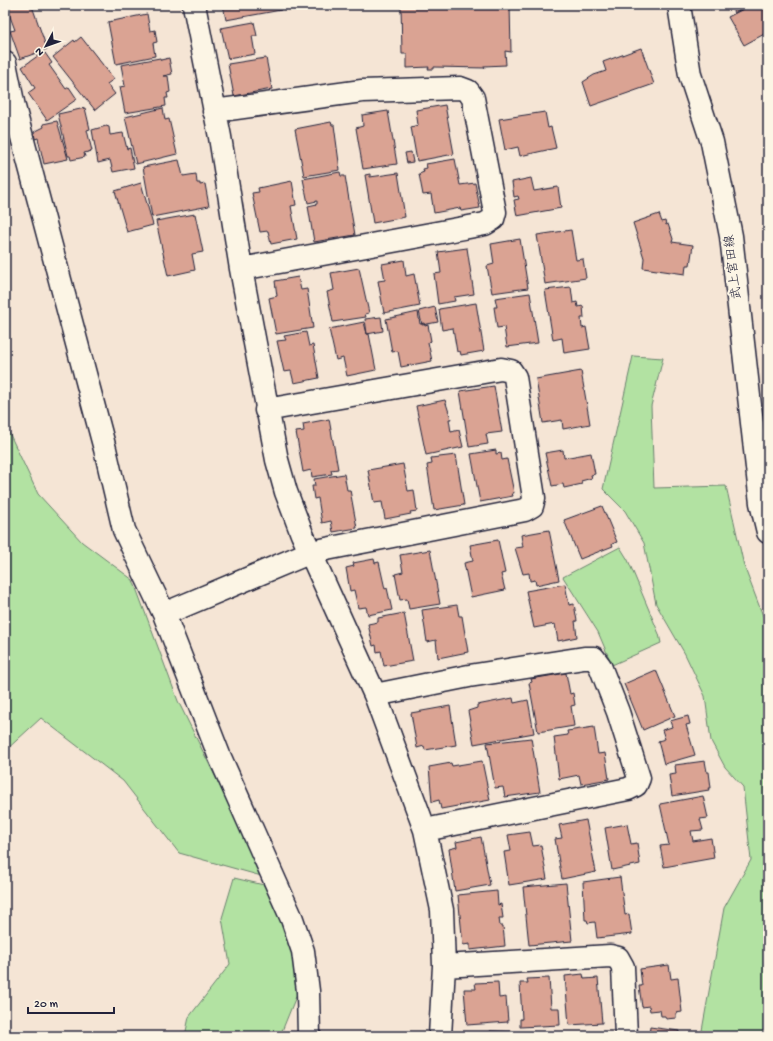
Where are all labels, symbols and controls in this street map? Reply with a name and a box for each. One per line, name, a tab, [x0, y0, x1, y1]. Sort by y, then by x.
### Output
north arrow	[26, 26, 66, 66]
text: N	[33, 45, 47, 58]
street label: 武上宮田線	[720, 233, 745, 300]
scale bar	[28, 989, 114, 1015]
text: 20 m	[34, 998, 59, 1012]

